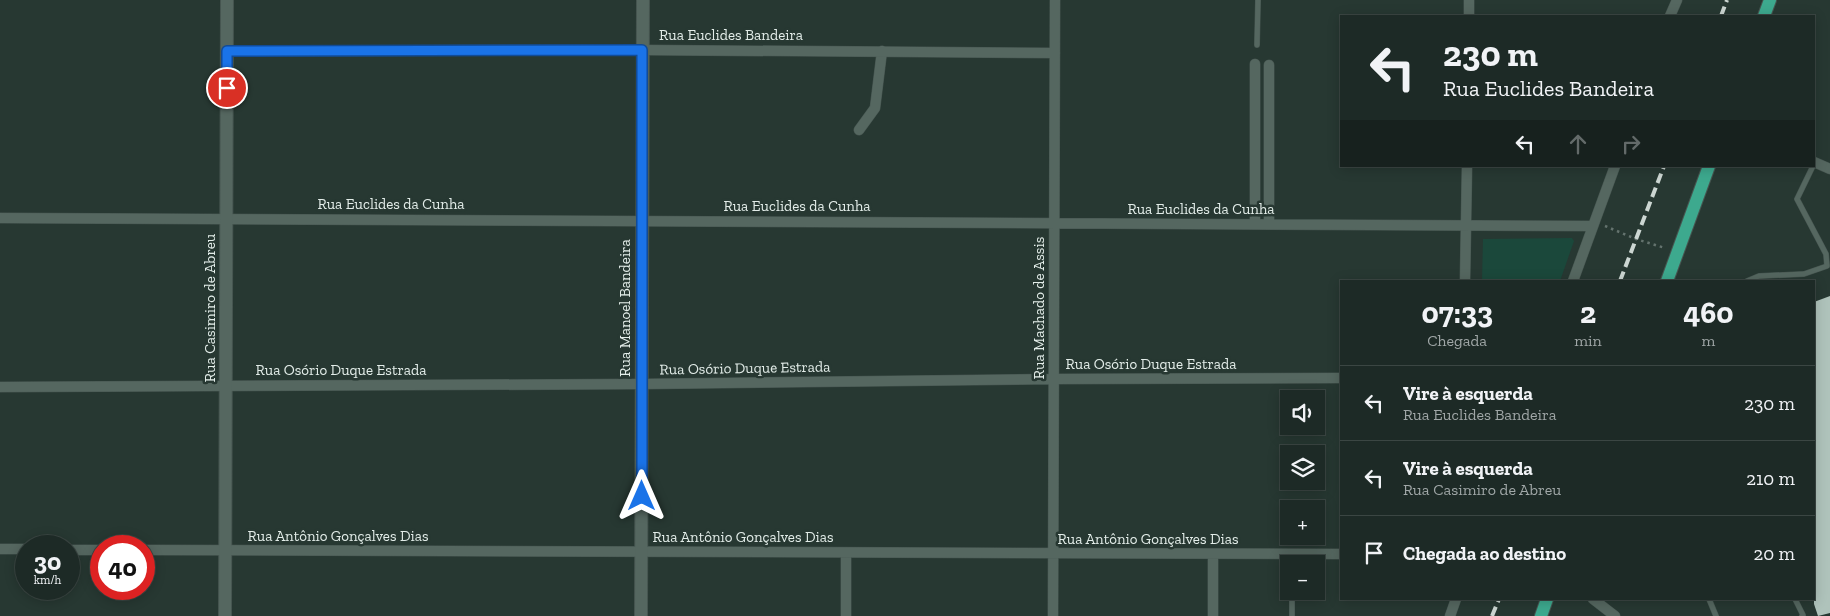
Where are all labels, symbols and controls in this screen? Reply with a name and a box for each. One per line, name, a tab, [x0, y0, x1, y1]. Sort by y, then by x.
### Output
street label: Rua Euclides Bandeira	[659, 26, 803, 44]
text: 230 m	[1443, 33, 1538, 75]
icon: left	[1360, 35, 1425, 100]
pin	[206, 67, 248, 109]
icon: arrive	[213, 74, 241, 102]
text: Rua Euclides Bandeira	[1443, 75, 1654, 102]
icon: left	[1511, 130, 1539, 158]
icon: ahead	[1564, 130, 1592, 158]
icon: right	[1617, 130, 1645, 158]
street label: Rua Euclides da Cunha	[317, 195, 465, 213]
street label: Rua Euclides da Cunha	[723, 197, 871, 215]
street label: Rua Euclides da Cunha	[1127, 200, 1275, 218]
street label: Rua Casimiro de Abreu	[201, 233, 219, 382]
street label: Rua Machado de Assis	[1030, 237, 1048, 379]
street label: Rua Manoel Bandeira	[616, 239, 634, 377]
text: 07:33	[1421, 295, 1493, 331]
text: 2	[1580, 295, 1596, 331]
text: 460	[1683, 295, 1734, 331]
text: Chegada	[1427, 331, 1487, 350]
text: min	[1574, 331, 1602, 350]
text: m	[1701, 331, 1715, 350]
street label: Rua Osório Duque Estrada	[1066, 355, 1236, 373]
street label: Rua Osório Duque Estrada	[659, 358, 831, 378]
street label: Rua Osório Duque Estrada	[256, 361, 426, 379]
text: Vire à esquerda	[1403, 382, 1533, 405]
icon: left	[1360, 389, 1388, 417]
map controls	[1280, 390, 1325, 600]
button: sound	[1280, 390, 1325, 435]
text: 230 m	[1744, 392, 1795, 415]
text: Rua Euclides Bandeira	[1403, 405, 1556, 424]
button: layers	[1280, 445, 1325, 490]
text: Vire à esquerda	[1403, 457, 1533, 480]
icon: left	[1360, 464, 1388, 492]
text: 210 m	[1746, 467, 1795, 490]
position arrow	[615, 469, 667, 521]
text: Rua Casimiro de Abreu	[1403, 480, 1561, 499]
button: +	[1280, 500, 1325, 545]
street label: Rua Antônio Gonçalves Dias	[248, 527, 428, 545]
street label: Rua Antônio Gonçalves Dias	[653, 528, 833, 546]
street label: Rua Antônio Gonçalves Dias	[1058, 530, 1238, 548]
speed limit sign: 40	[90, 535, 155, 600]
icon: arrive	[1360, 539, 1388, 567]
text: Chegada ao destino	[1403, 542, 1566, 565]
text: 20 m	[1754, 542, 1795, 565]
text: 30	[34, 546, 61, 576]
button: −	[1280, 555, 1325, 600]
text: km/h	[34, 573, 61, 587]

